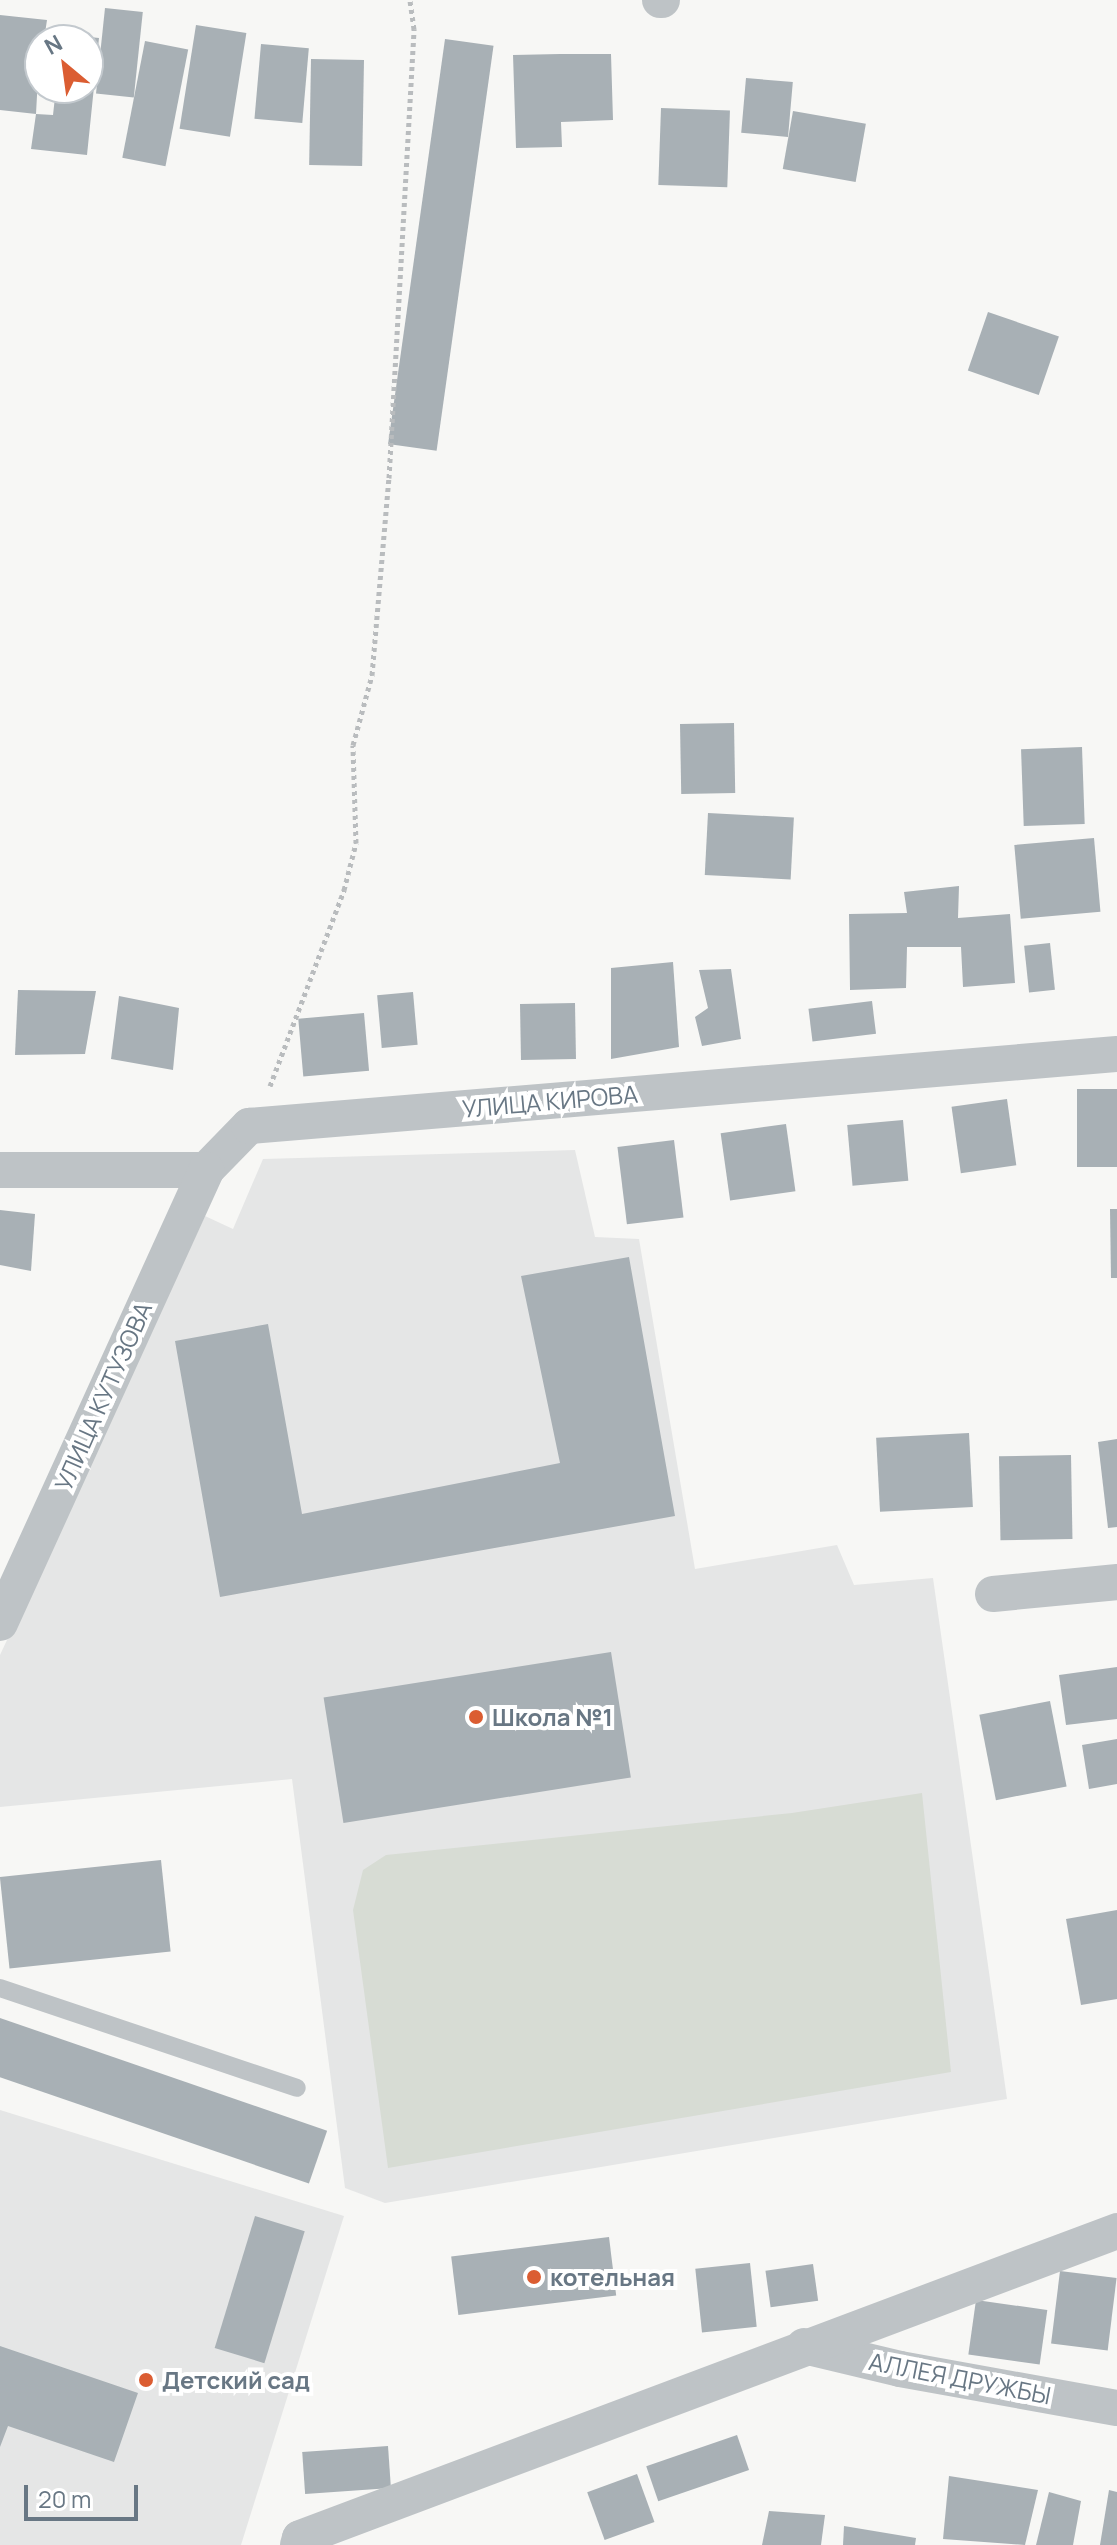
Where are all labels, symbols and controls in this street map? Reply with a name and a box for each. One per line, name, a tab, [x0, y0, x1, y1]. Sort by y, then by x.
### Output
north arrow	[24, 24, 104, 104]
text: N	[39, 28, 68, 62]
street label: УЛИЦА КИРОВА	[461, 1079, 639, 1123]
street label: УЛИЦА КУТУЗОВА	[48, 1297, 158, 1495]
place label: Школа №1	[492, 1703, 613, 1731]
marker: Школа №1	[467, 1708, 485, 1726]
place label: котельная	[550, 2263, 675, 2291]
marker: котельная	[525, 2268, 543, 2286]
street label: АЛЛЕЯ ДРУЖБЫ	[867, 2346, 1053, 2410]
place label: Детский сад	[162, 2366, 310, 2394]
marker: Детский сад	[137, 2371, 155, 2389]
scale bar	[28, 2469, 142, 2519]
text: 20 m	[38, 2482, 91, 2515]

